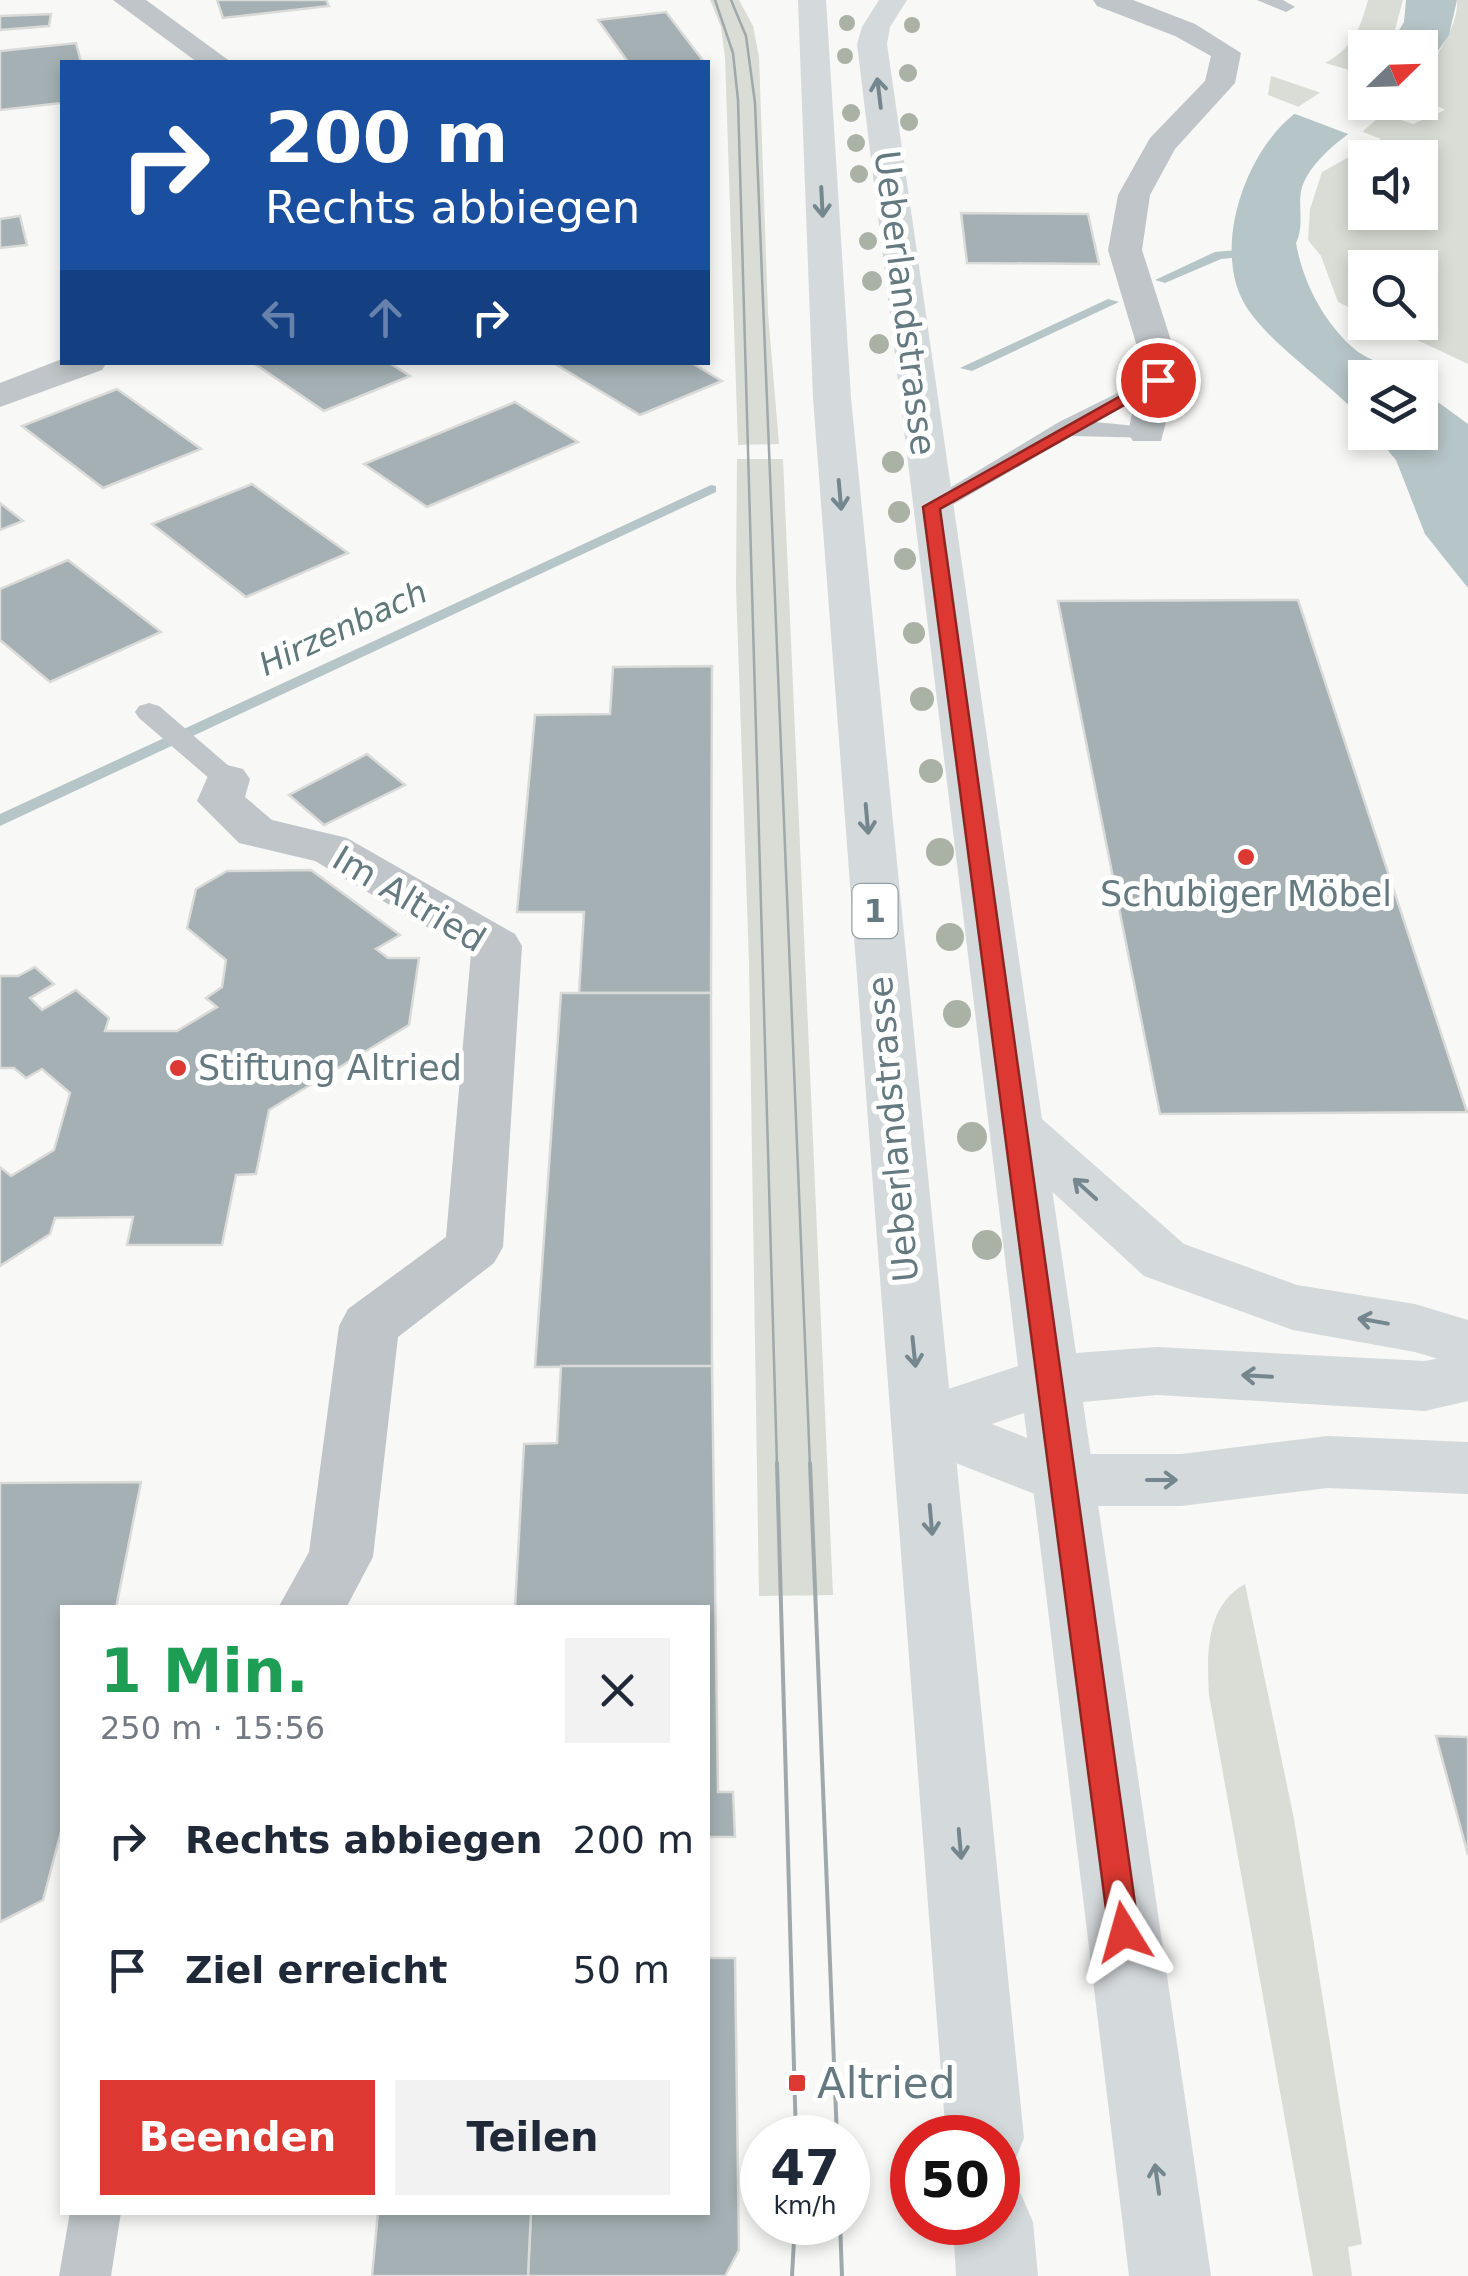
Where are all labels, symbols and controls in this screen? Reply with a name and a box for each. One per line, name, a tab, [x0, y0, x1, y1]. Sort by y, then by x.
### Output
north arrow	[1348, 30, 1438, 120]
map controls	[1348, 30, 1438, 450]
one-way arrow	[869, 78, 888, 110]
text: 200 m	[265, 97, 508, 179]
icon: right	[100, 100, 230, 230]
button: sound	[1348, 140, 1438, 230]
street label: Ueberlandstrasse	[866, 148, 944, 458]
text: Rechts abbiegen	[265, 181, 640, 234]
one-way arrow	[813, 186, 832, 218]
button: search	[1348, 250, 1438, 340]
icon: left	[253, 290, 308, 345]
icon: ahead	[358, 290, 413, 345]
icon: right	[463, 290, 518, 345]
pin	[1116, 338, 1201, 423]
icon: arrive	[1131, 353, 1186, 408]
button: layers	[1348, 360, 1438, 450]
one-way arrow	[831, 478, 850, 511]
water label: Hirzenbach	[253, 573, 433, 683]
one-way arrow	[858, 802, 877, 834]
street label: Im Altried	[325, 838, 493, 960]
marker: Schubiger Möbel	[1235, 846, 1257, 868]
place label: Schubiger Möbel	[1100, 874, 1392, 914]
road number: 1	[852, 884, 898, 938]
street label: Ueberlandstrasse	[860, 975, 926, 1283]
place label: Stiftung Altried	[198, 1048, 462, 1088]
marker: Stiftung Altried	[167, 1057, 189, 1079]
one-way arrow	[1073, 1178, 1098, 1201]
one-way arrow	[1358, 1311, 1390, 1330]
one-way arrow	[905, 1335, 924, 1367]
one-way arrow	[1242, 1366, 1274, 1385]
one-way arrow	[1146, 1470, 1178, 1490]
one-way arrow	[921, 1504, 940, 1536]
text: 1 Min.	[100, 1636, 308, 1706]
button: close	[565, 1638, 670, 1743]
text: 250 m · 15:56	[100, 1709, 325, 1747]
icon: right	[100, 1813, 155, 1868]
text: Rechts abbiegen	[185, 1818, 543, 1862]
text: 200 m	[573, 1818, 694, 1862]
one-way arrow	[950, 1828, 969, 1860]
position arrow	[1072, 1880, 1176, 1984]
icon: arrive	[100, 1943, 155, 1998]
text: Ziel erreicht	[185, 1948, 447, 1992]
text: 50 m	[573, 1948, 670, 1992]
place label: Altried	[817, 2059, 955, 2108]
marker: Altried	[786, 2072, 808, 2094]
button: Beenden	[100, 2080, 375, 2195]
button: Teilen	[395, 2080, 670, 2195]
speed limit sign: 50	[890, 2115, 1020, 2245]
text: 47	[770, 2139, 840, 2197]
one-way arrow	[1147, 2164, 1166, 2196]
text: km/h	[773, 2191, 837, 2220]

